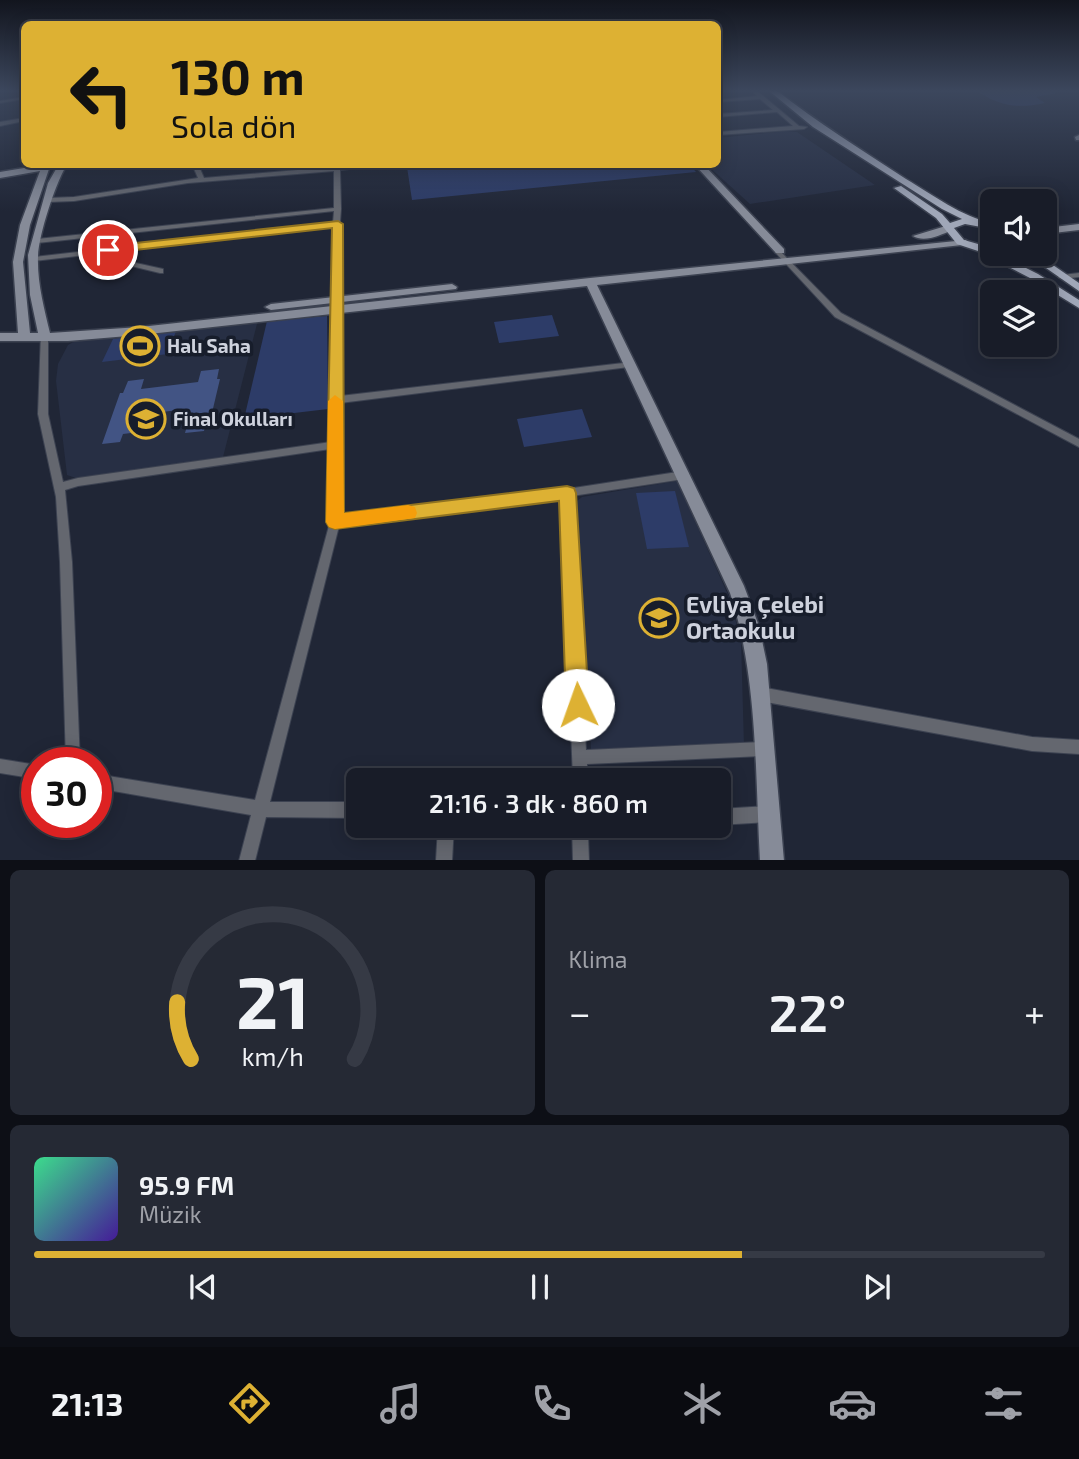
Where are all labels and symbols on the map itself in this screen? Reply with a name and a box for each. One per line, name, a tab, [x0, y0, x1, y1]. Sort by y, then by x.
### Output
pin	[78, 220, 138, 280]
sports icon: Halı Saha	[119, 325, 161, 367]
place label: Halı Saha	[167, 334, 251, 357]
school or university icon: Final Okulları	[125, 398, 167, 440]
place label: Final Okulları	[173, 407, 293, 430]
place label: Evliya Çelebi Ortaokulu	[686, 590, 824, 644]
school or university icon: Evliya Çelebi Ortaokulu	[638, 597, 680, 639]
position arrow	[541, 668, 615, 742]
speed limit sign: 30	[21, 747, 112, 838]

